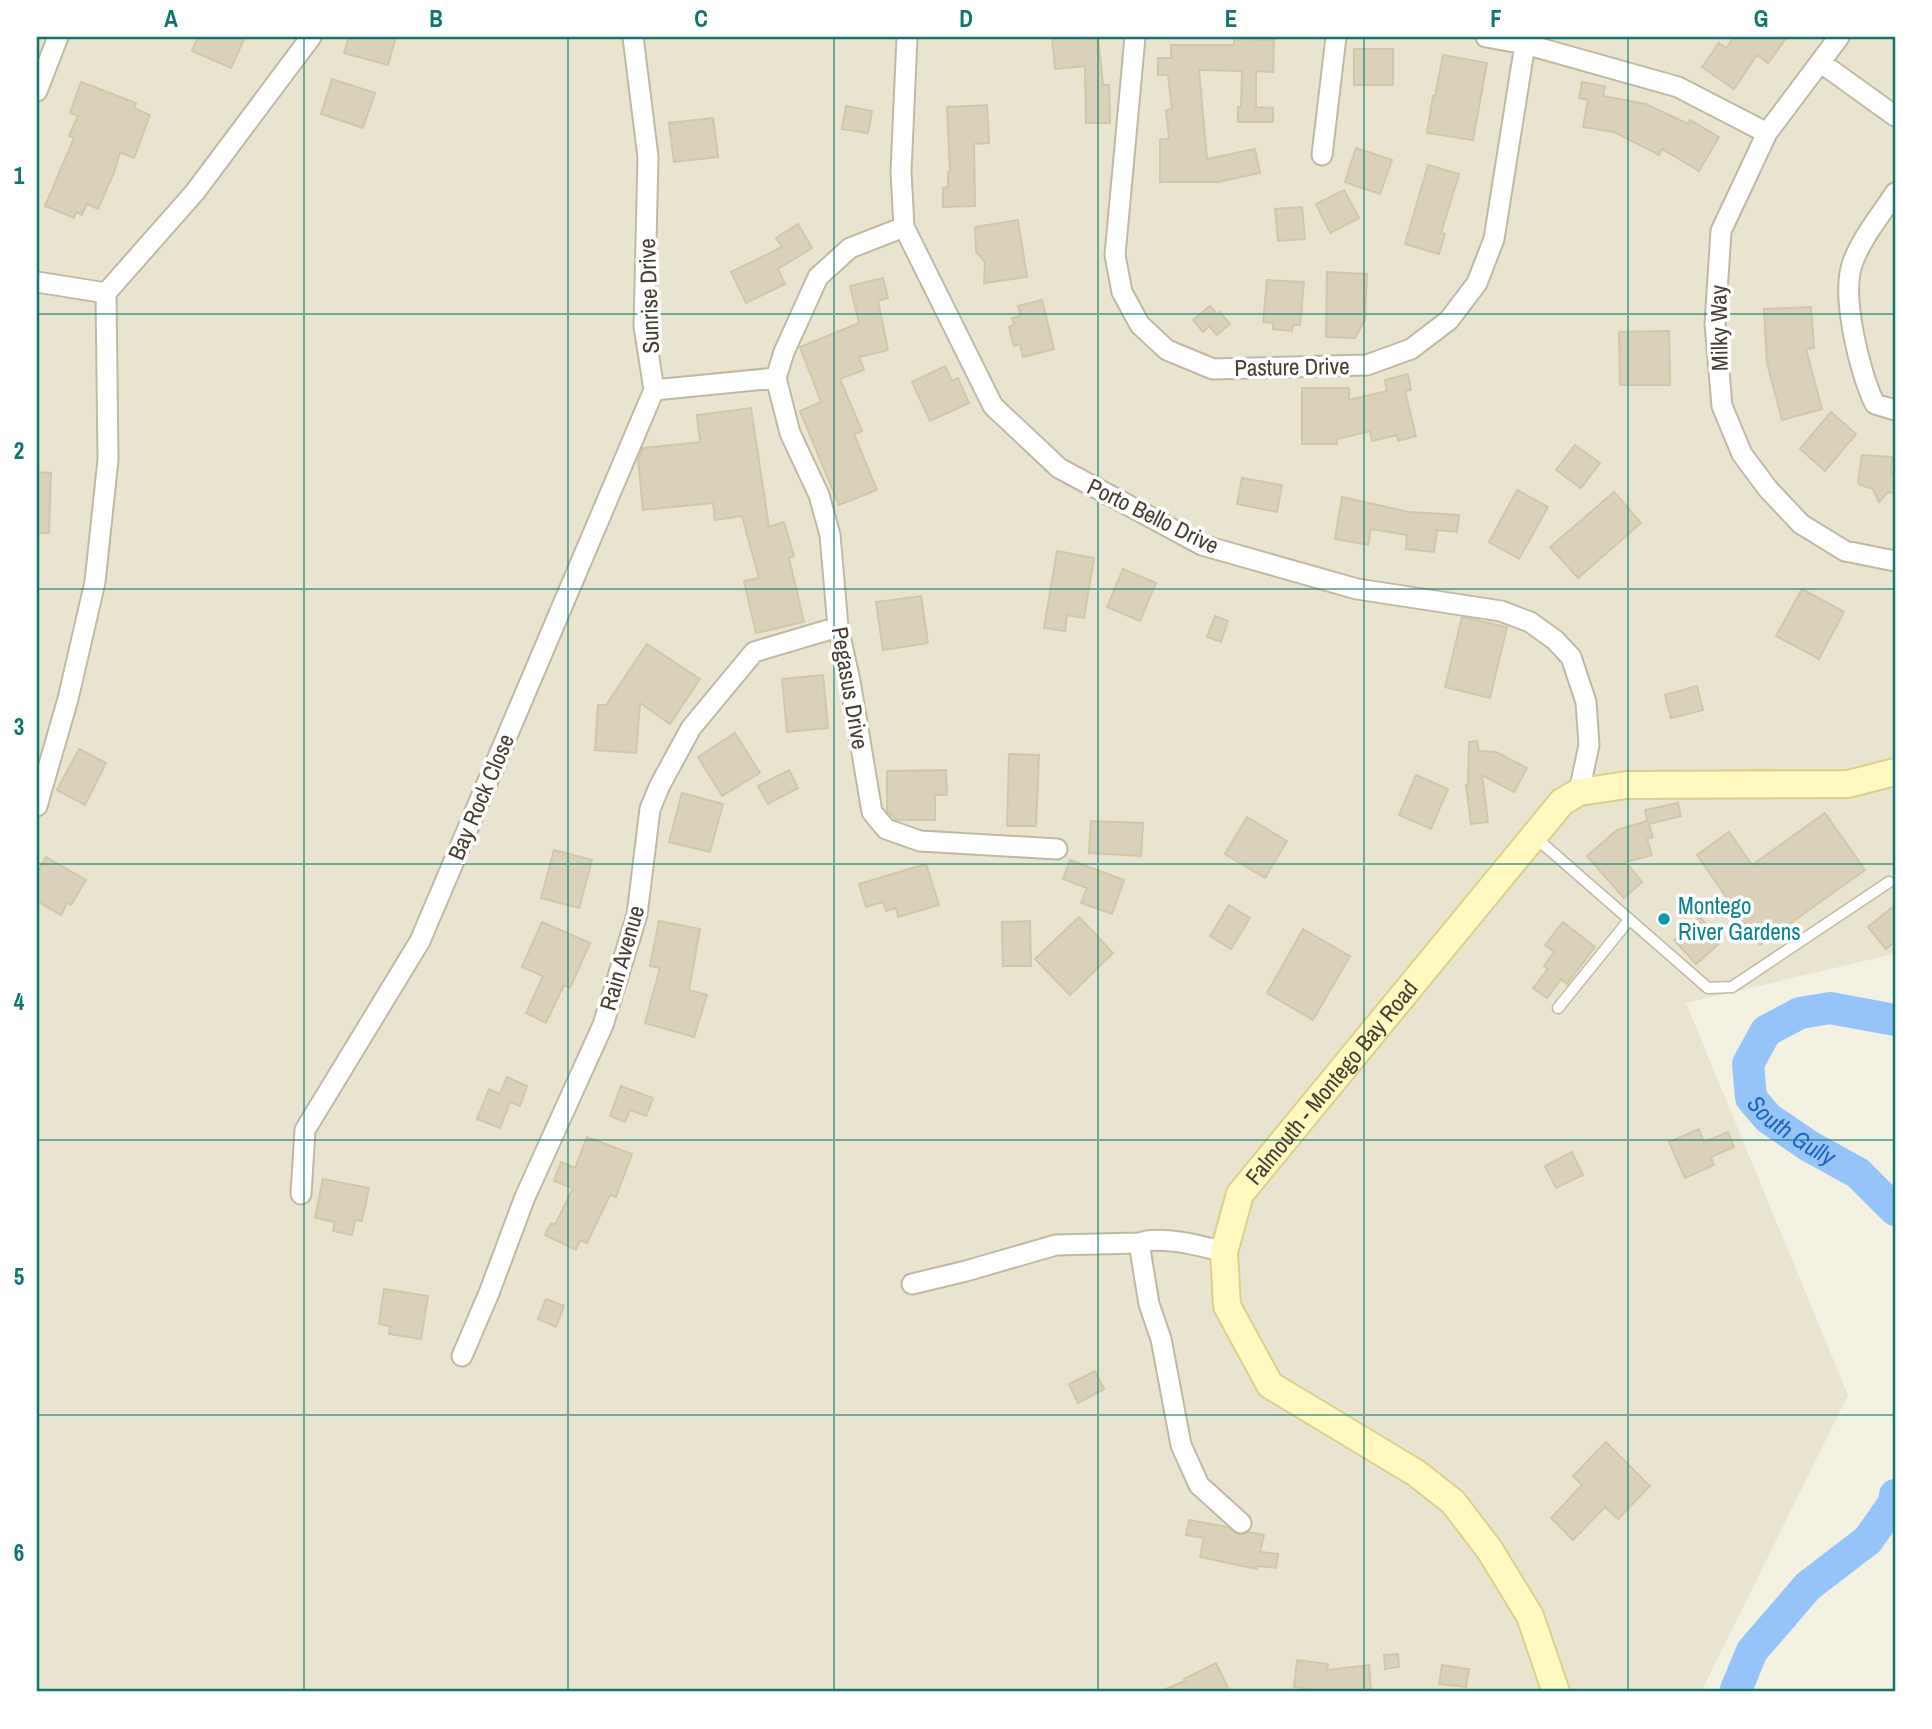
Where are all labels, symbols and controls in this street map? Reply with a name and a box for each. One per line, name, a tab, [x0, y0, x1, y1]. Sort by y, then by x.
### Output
text: A	[164, 3, 178, 34]
text: B	[429, 3, 443, 34]
text: C	[694, 3, 708, 34]
text: D	[959, 3, 973, 34]
text: E	[1225, 3, 1237, 34]
text: F	[1490, 3, 1502, 34]
text: G	[1754, 3, 1768, 34]
text: 1	[14, 160, 25, 191]
street label: Sunrise Drive	[631, 238, 666, 354]
street label: Milky Way	[1702, 284, 1735, 371]
street label: Pasture Drive	[1234, 350, 1350, 383]
text: 2	[14, 435, 24, 466]
street label: Porto Bello Drive	[1082, 470, 1224, 561]
street label: Pegasus Drive	[824, 624, 876, 752]
text: 3	[14, 711, 24, 742]
street label: Bay Rock Close	[440, 729, 521, 865]
place label: Montego River Gardens	[1678, 890, 1801, 947]
street label: Rain Avenue	[592, 902, 651, 1014]
marker: Montego River Gardens	[1656, 911, 1672, 927]
street label: Falmouth - Montego Bay Road	[1238, 973, 1424, 1191]
text: 4	[14, 986, 25, 1017]
water label: South Gully	[1740, 1088, 1842, 1173]
text: 5	[14, 1261, 24, 1292]
text: 6	[14, 1537, 24, 1568]

